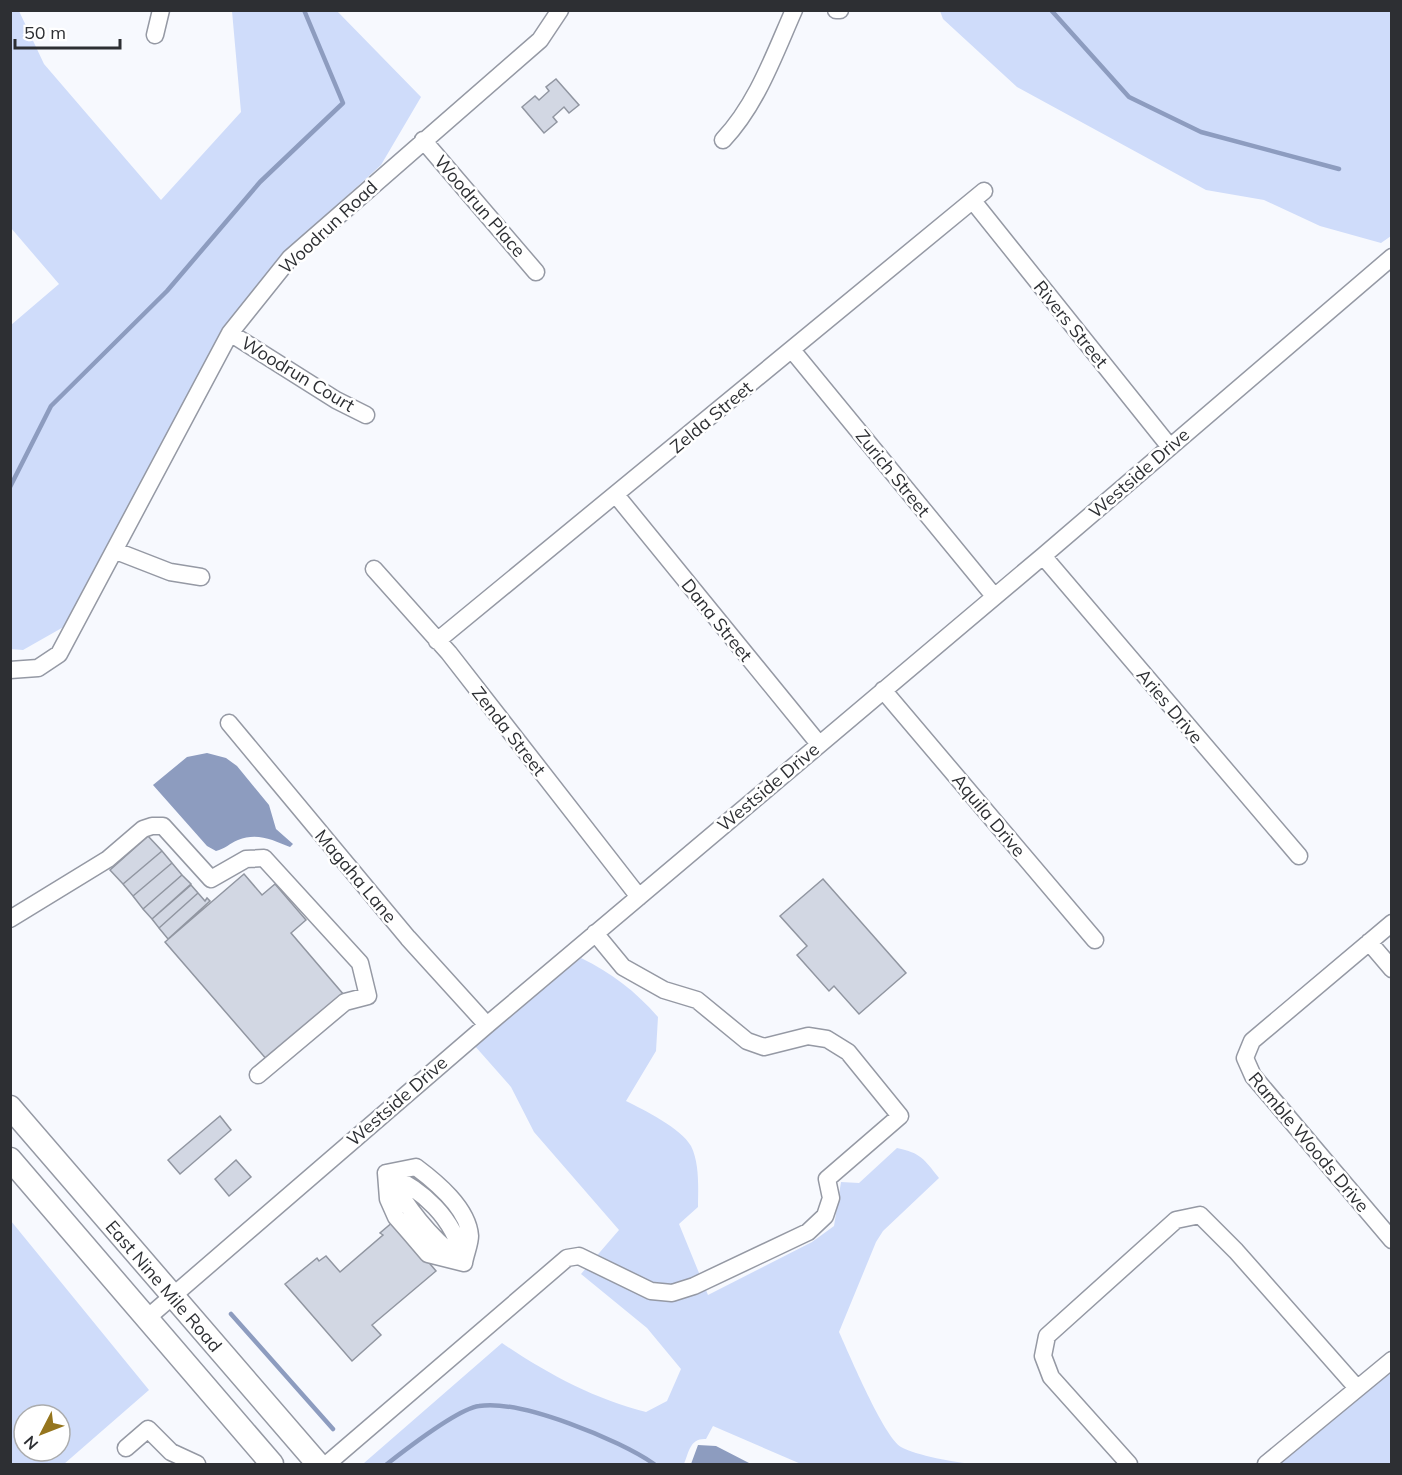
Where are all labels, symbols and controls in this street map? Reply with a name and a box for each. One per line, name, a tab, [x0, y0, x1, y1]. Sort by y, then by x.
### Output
scale bar	[15, 12, 120, 50]
text: 50 m	[24, 21, 66, 44]
street label: Woodrun Place	[429, 150, 531, 262]
street label: Woodrun Road	[274, 175, 382, 279]
street label: Rivers Street	[1029, 276, 1113, 372]
street label: Woodrun Court	[237, 331, 359, 417]
street label: Zelda Street	[665, 376, 757, 458]
street label: Westside Drive	[1084, 423, 1194, 523]
street label: Zurich Street	[851, 425, 935, 521]
street label: Dana Street	[677, 574, 757, 666]
street label: Aries Drive	[1132, 664, 1208, 748]
street label: Zenda Street	[467, 682, 551, 780]
street label: Westside Drive	[712, 738, 824, 836]
street label: Aquila Drive	[947, 769, 1031, 861]
street label: Magaha Lane	[310, 825, 402, 927]
street label: Westside Drive	[342, 1051, 452, 1151]
street label: Ramble Woods Drive	[1244, 1067, 1374, 1217]
street label: East Nine Mile Road	[101, 1215, 227, 1356]
north arrow	[12, 1403, 72, 1463]
text: N	[19, 1432, 42, 1454]

